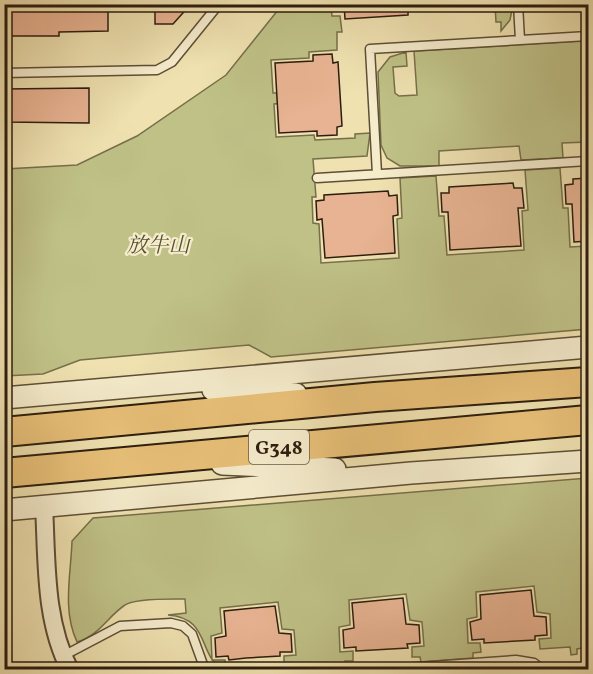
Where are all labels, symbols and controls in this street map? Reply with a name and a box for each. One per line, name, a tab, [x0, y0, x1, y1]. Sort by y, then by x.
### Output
park label: 放牛山	[127, 232, 191, 261]
road number: G348	[249, 430, 309, 464]

